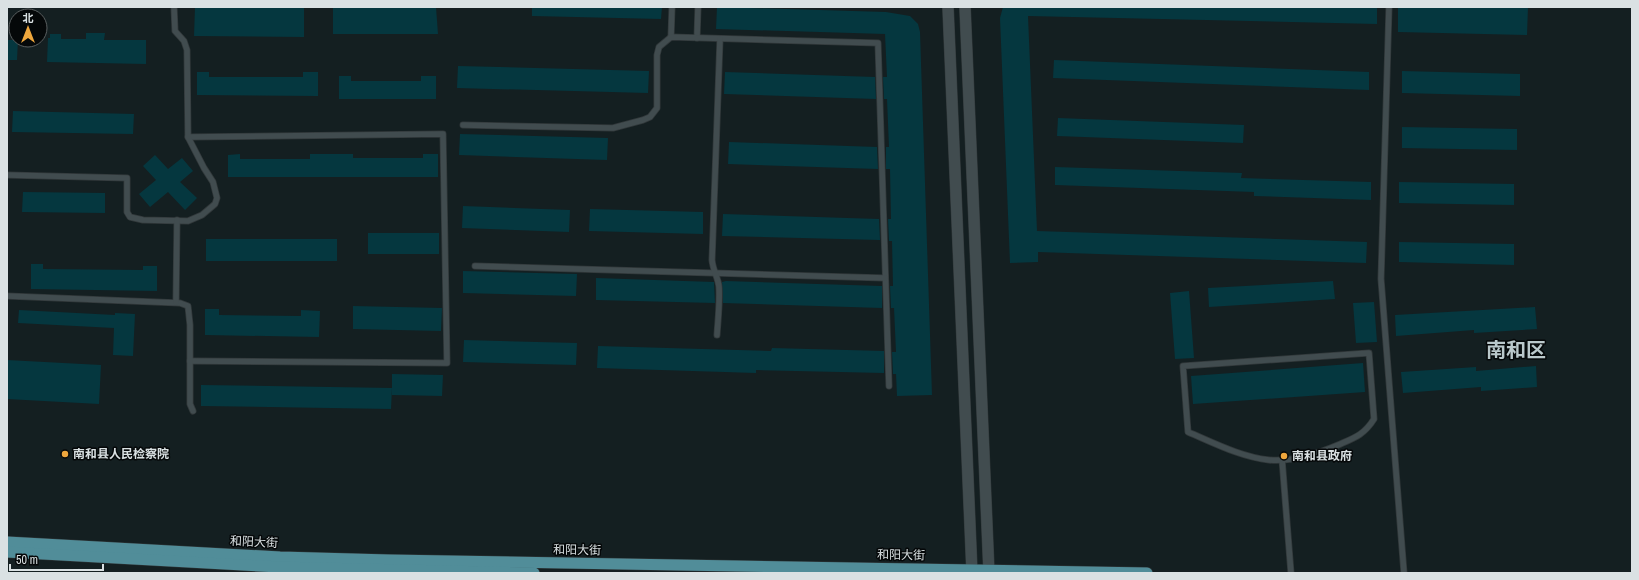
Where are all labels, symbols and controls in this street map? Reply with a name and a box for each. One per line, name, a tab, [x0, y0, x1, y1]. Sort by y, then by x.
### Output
north arrow	[8, 8, 48, 48]
text: 北	[23, 11, 34, 25]
district label: 南和区	[1486, 336, 1546, 363]
place label: 南和县人民检察院	[73, 446, 169, 462]
place label: 南和县政府	[1292, 448, 1352, 464]
marker: 南和县人民检察院	[60, 449, 70, 459]
marker: 南和县政府	[1279, 451, 1289, 461]
street label: 和阳大街	[230, 533, 278, 551]
street label: 和阳大街	[553, 542, 601, 558]
scale bar	[10, 546, 103, 572]
street label: 和阳大街	[877, 547, 925, 563]
text: 50 m	[16, 552, 38, 568]

